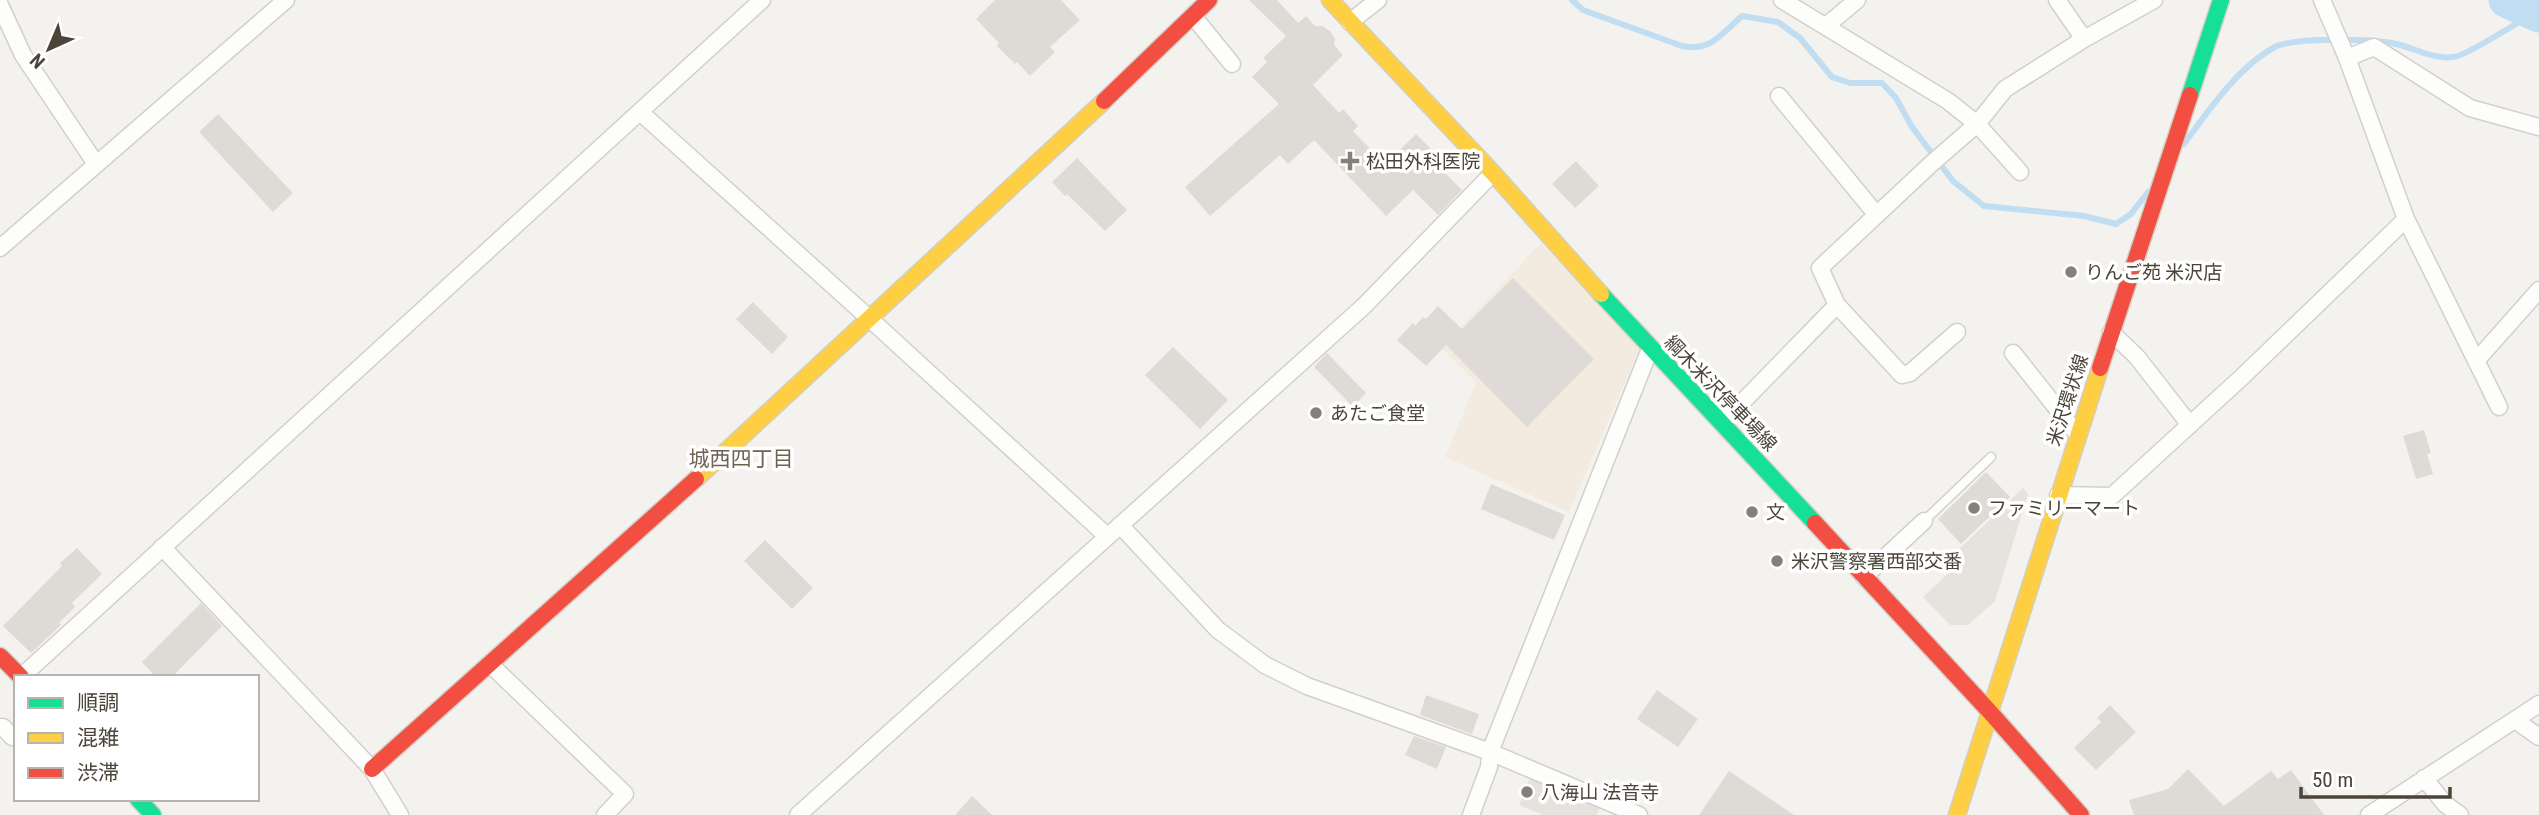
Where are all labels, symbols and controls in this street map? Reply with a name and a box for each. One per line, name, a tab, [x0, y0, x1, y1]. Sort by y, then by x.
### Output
north arrow	[14, 14, 84, 84]
text: N	[25, 49, 50, 73]
place label: 松田外科医院	[1366, 150, 1480, 173]
marker: 松田外科医院	[1340, 151, 1360, 171]
place label: りんご苑 米沢店	[2085, 261, 2222, 284]
marker: りんご苑 米沢店	[2063, 264, 2079, 280]
street label: 綱木米沢停車場線	[1660, 331, 1782, 456]
street label: 米沢環状線	[2042, 351, 2093, 449]
place label: あたご食堂	[1330, 402, 1425, 425]
marker: あたご食堂	[1308, 405, 1324, 421]
district label: 城西四丁目	[689, 447, 794, 471]
place label: ファミリーマート	[1988, 497, 2140, 520]
marker: ファミリーマート	[1966, 500, 1982, 516]
place label: 文	[1766, 501, 1785, 524]
marker: 文	[1744, 504, 1760, 520]
place label: 米沢警察署西部交番	[1791, 550, 1962, 573]
marker: 米沢警察署西部交番	[1769, 553, 1785, 569]
legend	[14, 675, 259, 801]
text: 順調	[77, 691, 119, 715]
text: 混雑	[77, 726, 119, 750]
scale bar	[2301, 756, 2450, 800]
text: 渋滞	[77, 761, 119, 785]
text: 50 m	[2312, 768, 2353, 792]
place label: 八海山 法音寺	[1541, 781, 1659, 804]
marker: 八海山 法音寺	[1519, 784, 1535, 800]

